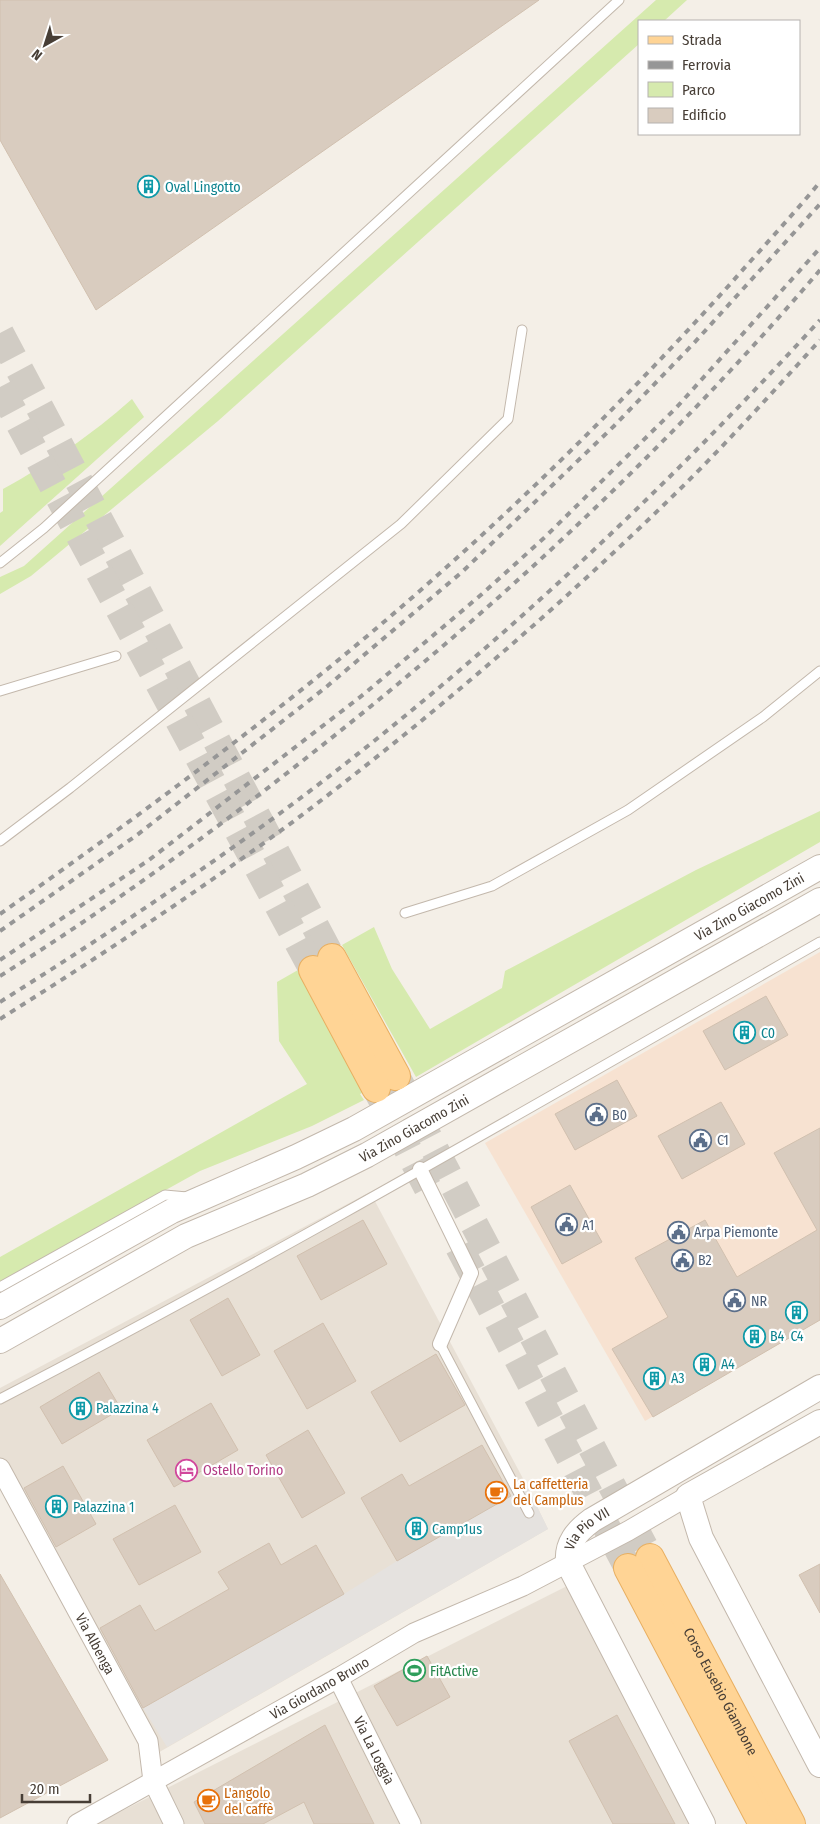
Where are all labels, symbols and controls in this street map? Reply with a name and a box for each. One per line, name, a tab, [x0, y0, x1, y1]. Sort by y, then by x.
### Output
north arrow	[20, 20, 70, 70]
legend	[638, 20, 800, 135]
text: Strada	[682, 31, 722, 49]
text: N	[29, 45, 46, 64]
text: Ferrovia	[682, 56, 731, 74]
text: Parco	[682, 81, 715, 99]
text: Edificio	[682, 106, 727, 124]
building icon: Oval Lingotto	[137, 175, 161, 199]
place label: Oval Lingotto	[165, 179, 241, 196]
street label: Via Zino Giacomo Zini	[692, 870, 807, 945]
building icon: C0	[733, 1021, 757, 1045]
place label: C0	[761, 1025, 775, 1042]
street label: Via Zino Giacomo Zini	[357, 1091, 472, 1166]
public building icon: B0	[584, 1103, 608, 1127]
place label: B0	[612, 1107, 627, 1124]
public building icon: C1	[689, 1128, 713, 1152]
place label: C1	[717, 1132, 729, 1149]
public building icon: A1	[554, 1213, 578, 1237]
place label: A1	[582, 1217, 594, 1234]
public building icon: Arpa Piemonte	[666, 1220, 690, 1244]
place label: Arpa Piemonte	[694, 1224, 778, 1241]
public building icon: B2	[670, 1248, 694, 1272]
place label: B2	[698, 1252, 712, 1269]
public building icon: NR	[723, 1289, 747, 1313]
place label: NR	[751, 1293, 767, 1310]
building icon: C4	[785, 1301, 809, 1325]
building icon: B4	[742, 1324, 766, 1348]
place label: B4	[770, 1328, 785, 1345]
place label: C4	[790, 1328, 804, 1345]
building icon: A4	[693, 1352, 717, 1376]
place label: A4	[721, 1356, 735, 1373]
building icon: A3	[643, 1366, 667, 1390]
place label: A3	[671, 1370, 685, 1387]
building icon: Palazzina 4	[68, 1396, 92, 1420]
place label: Palazzina 4	[96, 1400, 159, 1417]
hotel icon: Ostello Torino	[175, 1458, 199, 1482]
place label: Ostello Torino	[203, 1462, 283, 1479]
place label: La caffetteria del Camplus	[513, 1476, 589, 1509]
cafe icon: La caffetteria del Camplus	[485, 1480, 509, 1504]
building icon: Palazzina 1	[45, 1495, 69, 1519]
place label: Palazzina 1	[73, 1499, 134, 1516]
street label: Via Pio VII	[561, 1504, 613, 1552]
building icon: Camp1us	[404, 1517, 428, 1541]
place label: Camp1us	[432, 1521, 482, 1538]
street label: Via Albenga	[71, 1611, 118, 1678]
street label: Corso Eusebio Giambone	[679, 1625, 761, 1759]
street label: Via Giordano Bruno	[267, 1653, 372, 1723]
sports icon: FitActive	[402, 1659, 426, 1683]
place label: FitActive	[430, 1663, 478, 1680]
street label: Via La Loggia	[350, 1714, 398, 1788]
scale bar	[22, 1772, 90, 1804]
text: 20 m	[30, 1780, 60, 1798]
place label: L'angolo del caffè	[224, 1785, 274, 1818]
cafe icon: L'angolo del caffè	[196, 1789, 220, 1813]

